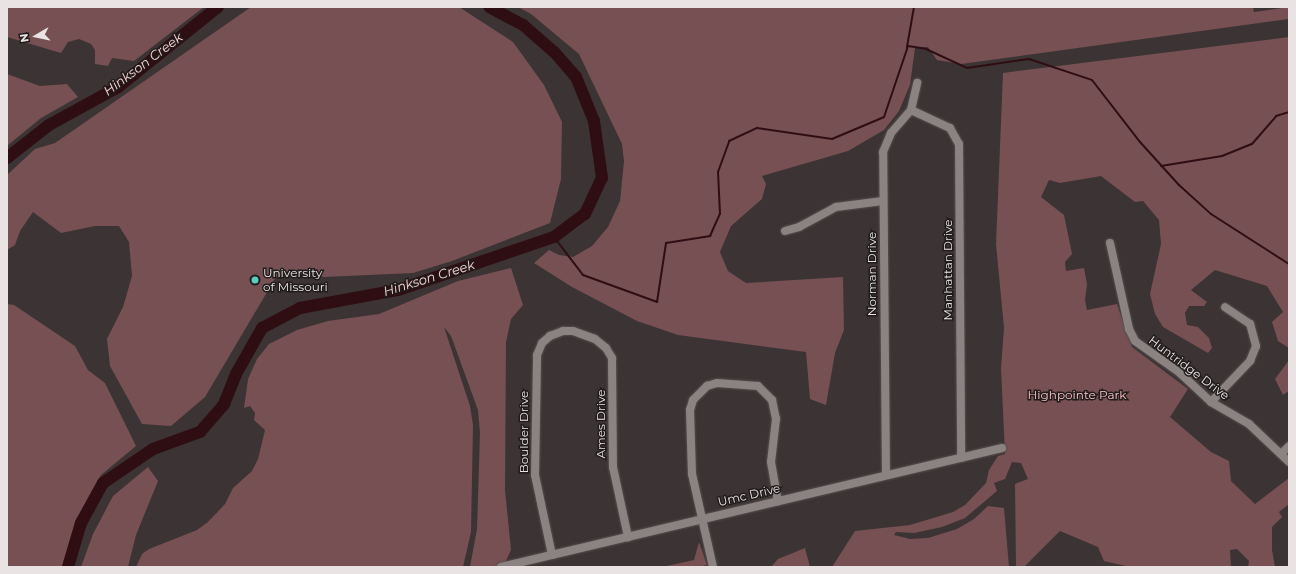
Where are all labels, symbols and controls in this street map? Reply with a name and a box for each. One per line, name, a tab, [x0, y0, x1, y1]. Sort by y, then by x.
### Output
north arrow	[16, 16, 56, 56]
water label: Hinkson Creek	[100, 29, 186, 99]
text: N	[17, 32, 32, 43]
street label: Manhattan Drive	[941, 220, 955, 320]
street label: Norman Drive	[865, 232, 879, 316]
water label: Hinkson Creek	[381, 257, 477, 299]
place label: University of Missouri	[263, 266, 328, 294]
marker: University of Missouri	[250, 275, 260, 285]
street label: Huntridge Drive	[1146, 333, 1232, 403]
park label: Highpointe Park	[1028, 388, 1126, 402]
street label: Ames Drive	[594, 389, 608, 459]
street label: Boulder Drive	[517, 391, 531, 473]
street label: Umc Drive	[716, 481, 782, 509]

